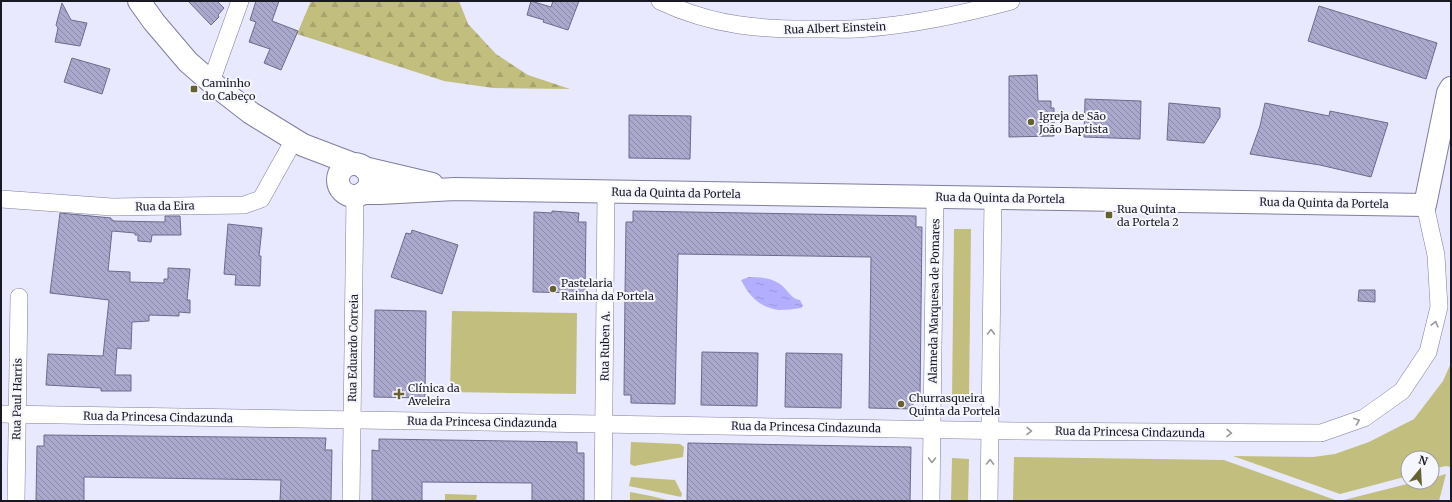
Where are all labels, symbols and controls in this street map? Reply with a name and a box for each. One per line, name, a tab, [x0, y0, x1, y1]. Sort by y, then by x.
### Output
street label: Rua Albert Einstein	[784, 19, 887, 37]
place label: Caminho do Cabeço	[202, 76, 256, 103]
marker: Caminho do Cabeço	[189, 84, 199, 94]
place label: Igreja de São João Baptista	[1038, 109, 1108, 136]
marker: Igreja de São João Baptista	[1026, 117, 1036, 127]
street label: Rua da Quinta da Portela	[611, 185, 741, 201]
street label: Rua da Quinta da Portela	[935, 190, 1065, 206]
street label: Rua da Quinta da Portela	[1259, 195, 1389, 211]
street label: Rua da Eira	[135, 198, 195, 214]
place label: Rua Quinta da Portela 2	[1117, 202, 1179, 229]
marker: Rua Quinta da Portela 2	[1104, 210, 1114, 220]
street label: Alameda Marquesa de Pomares	[926, 218, 942, 385]
place label: Pastelaria Rainha da Portela	[561, 276, 654, 303]
marker: Pastelaria Rainha da Portela	[548, 284, 558, 294]
street label: Rua Eduardo Correia	[345, 294, 361, 402]
street label: Rua Ruben A.	[597, 311, 613, 381]
one-way arrow	[1430, 321, 1439, 328]
one-way arrow	[987, 329, 995, 335]
street label: Rua Paul Harris	[9, 358, 25, 440]
place label: Clínica da Aveleira	[407, 381, 460, 408]
marker: Clínica da Aveleira	[393, 388, 405, 400]
place label: Churrasqueira Quinta da Portela	[909, 391, 1000, 418]
marker: Churrasqueira Quinta da Portela	[896, 399, 906, 409]
street label: Rua da Princesa Cindazunda	[83, 409, 233, 425]
street label: Rua da Princesa Cindazunda	[407, 414, 557, 430]
one-way arrow	[1353, 417, 1360, 425]
street label: Rua da Princesa Cindazunda	[731, 419, 881, 435]
street label: Rua da Princesa Cindazunda	[1055, 424, 1205, 440]
one-way arrow	[1026, 427, 1032, 435]
one-way arrow	[1226, 429, 1232, 437]
north arrow	[1400, 450, 1440, 490]
text: N	[1417, 452, 1430, 469]
one-way arrow	[928, 457, 936, 463]
one-way arrow	[985, 459, 994, 465]

